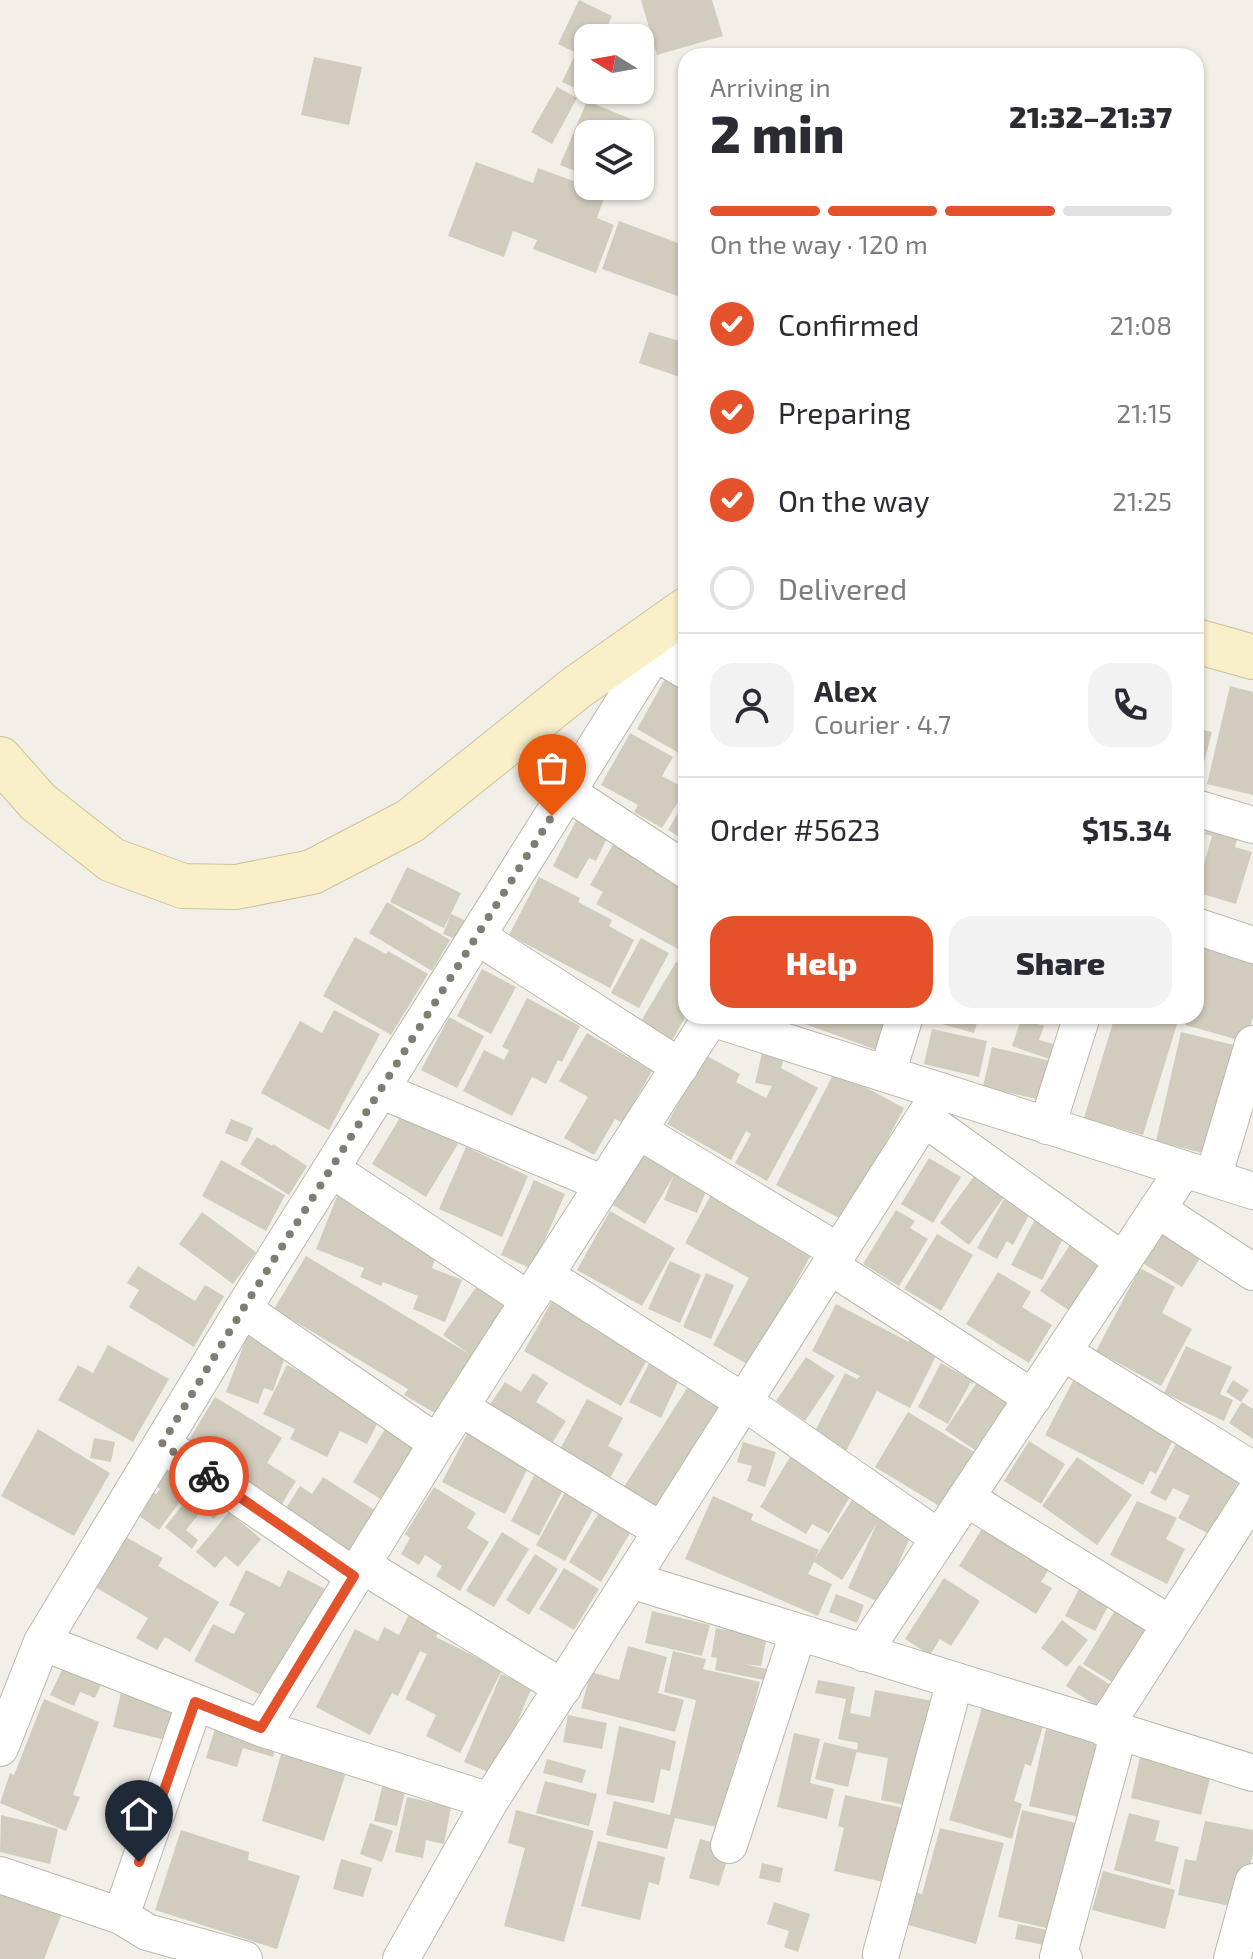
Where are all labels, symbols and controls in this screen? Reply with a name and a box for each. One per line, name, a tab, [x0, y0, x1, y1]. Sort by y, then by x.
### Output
north arrow	[574, 24, 654, 104]
map controls	[574, 24, 654, 200]
text: Arriving in	[710, 71, 831, 102]
text: 21:32–21:37	[1009, 98, 1172, 134]
text: 2 min	[710, 101, 845, 163]
button: layers	[574, 120, 654, 200]
text: On the way · 120 m	[710, 228, 928, 259]
icon: check	[710, 302, 754, 346]
text: Confirmed	[778, 306, 919, 342]
text: 21:08	[1109, 309, 1172, 340]
icon: check	[710, 390, 754, 434]
text: Preparing	[778, 394, 911, 430]
text: 21:15	[1117, 397, 1172, 428]
icon: check	[710, 478, 754, 522]
text: On the way	[778, 482, 930, 518]
text: 21:25	[1112, 485, 1172, 516]
text: Delivered	[778, 570, 907, 606]
button: person	[710, 663, 794, 747]
button: phone	[1088, 663, 1172, 747]
text: Alex	[814, 672, 877, 708]
text: Courier · 4.7	[814, 708, 951, 739]
pin	[518, 734, 586, 816]
icon: bag	[530, 746, 574, 790]
text: Order #5623	[710, 811, 881, 847]
text: $15.34	[1082, 811, 1172, 847]
button: Help	[710, 916, 933, 1008]
button: Share	[949, 916, 1172, 1008]
courier	[169, 1436, 249, 1516]
icon: bike	[187, 1454, 231, 1498]
pin	[105, 1780, 173, 1862]
icon: home	[117, 1792, 161, 1836]

